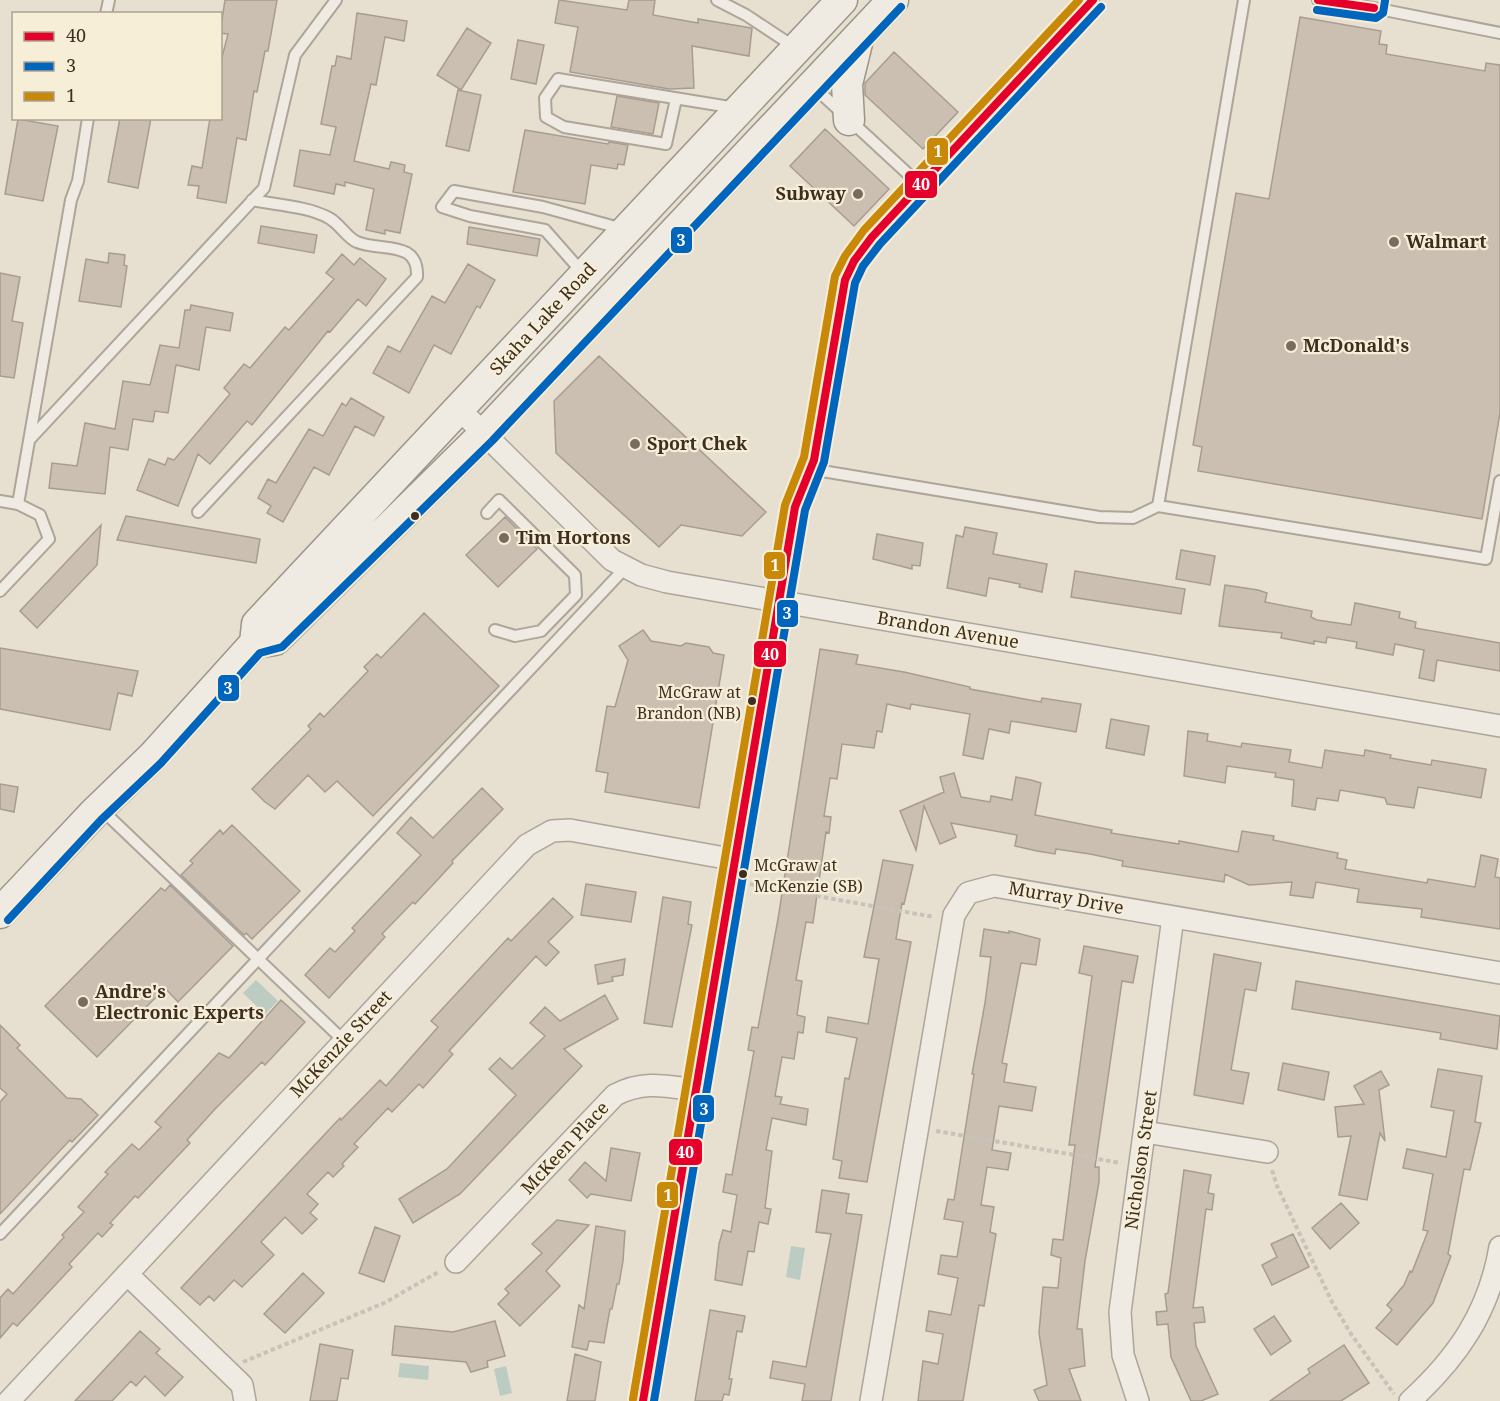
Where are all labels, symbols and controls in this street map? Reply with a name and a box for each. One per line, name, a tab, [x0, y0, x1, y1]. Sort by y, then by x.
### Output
legend	[12, 12, 222, 120]
text: 40	[66, 23, 86, 47]
text: 3	[66, 53, 76, 77]
text: 1	[66, 83, 76, 107]
line badge: 1	[926, 137, 949, 166]
text: 1	[933, 140, 943, 162]
line badge: 40	[904, 170, 938, 199]
text: 40	[912, 173, 930, 195]
place label: Subway	[776, 181, 847, 205]
marker: Subway	[851, 187, 865, 201]
line badge: 3	[670, 226, 693, 254]
text: 3	[676, 229, 686, 251]
place label: Walmart	[1406, 229, 1486, 253]
marker: Walmart	[1387, 235, 1401, 249]
street label: Skaha Lake Road	[484, 257, 601, 380]
place label: McDonald's	[1303, 333, 1410, 357]
marker: McDonald's	[1284, 339, 1298, 353]
place label: Sport Chek	[647, 431, 748, 455]
marker: Sport Chek	[628, 437, 642, 451]
unlabelled marker	[409, 510, 421, 522]
place label: Tim Hortons	[516, 525, 631, 549]
marker: Tim Hortons	[497, 531, 511, 545]
line badge: 1	[763, 551, 786, 580]
text: 1	[770, 554, 780, 576]
line badge: 3	[776, 599, 799, 628]
text: 3	[782, 602, 792, 624]
street label: Brandon Avenue	[875, 605, 1021, 653]
line badge: 40	[753, 640, 787, 668]
text: 40	[761, 643, 779, 665]
line badge: 3	[217, 674, 240, 702]
text: 3	[223, 677, 233, 699]
place label: McGraw at Brandon (NB)	[637, 681, 741, 724]
marker: McGraw at Brandon (NB)	[746, 695, 758, 707]
place label: McGraw at McKenzie (SB)	[754, 854, 863, 897]
marker: McGraw at McKenzie (SB)	[737, 868, 749, 880]
street label: Murray Drive	[1007, 875, 1126, 919]
place label: Andre's Electronic Experts	[95, 979, 264, 1024]
street label: McKenzie Street	[284, 984, 396, 1102]
marker: Andre's Electronic Experts	[76, 995, 90, 1009]
street label: Nicholson Street	[1118, 1089, 1162, 1231]
line badge: 3	[692, 1094, 715, 1123]
street label: McKeen Place	[515, 1096, 613, 1199]
text: 3	[699, 1098, 709, 1120]
line badge: 40	[668, 1138, 703, 1166]
text: 40	[676, 1141, 694, 1163]
line badge: 1	[656, 1181, 679, 1209]
text: 1	[663, 1184, 673, 1206]

